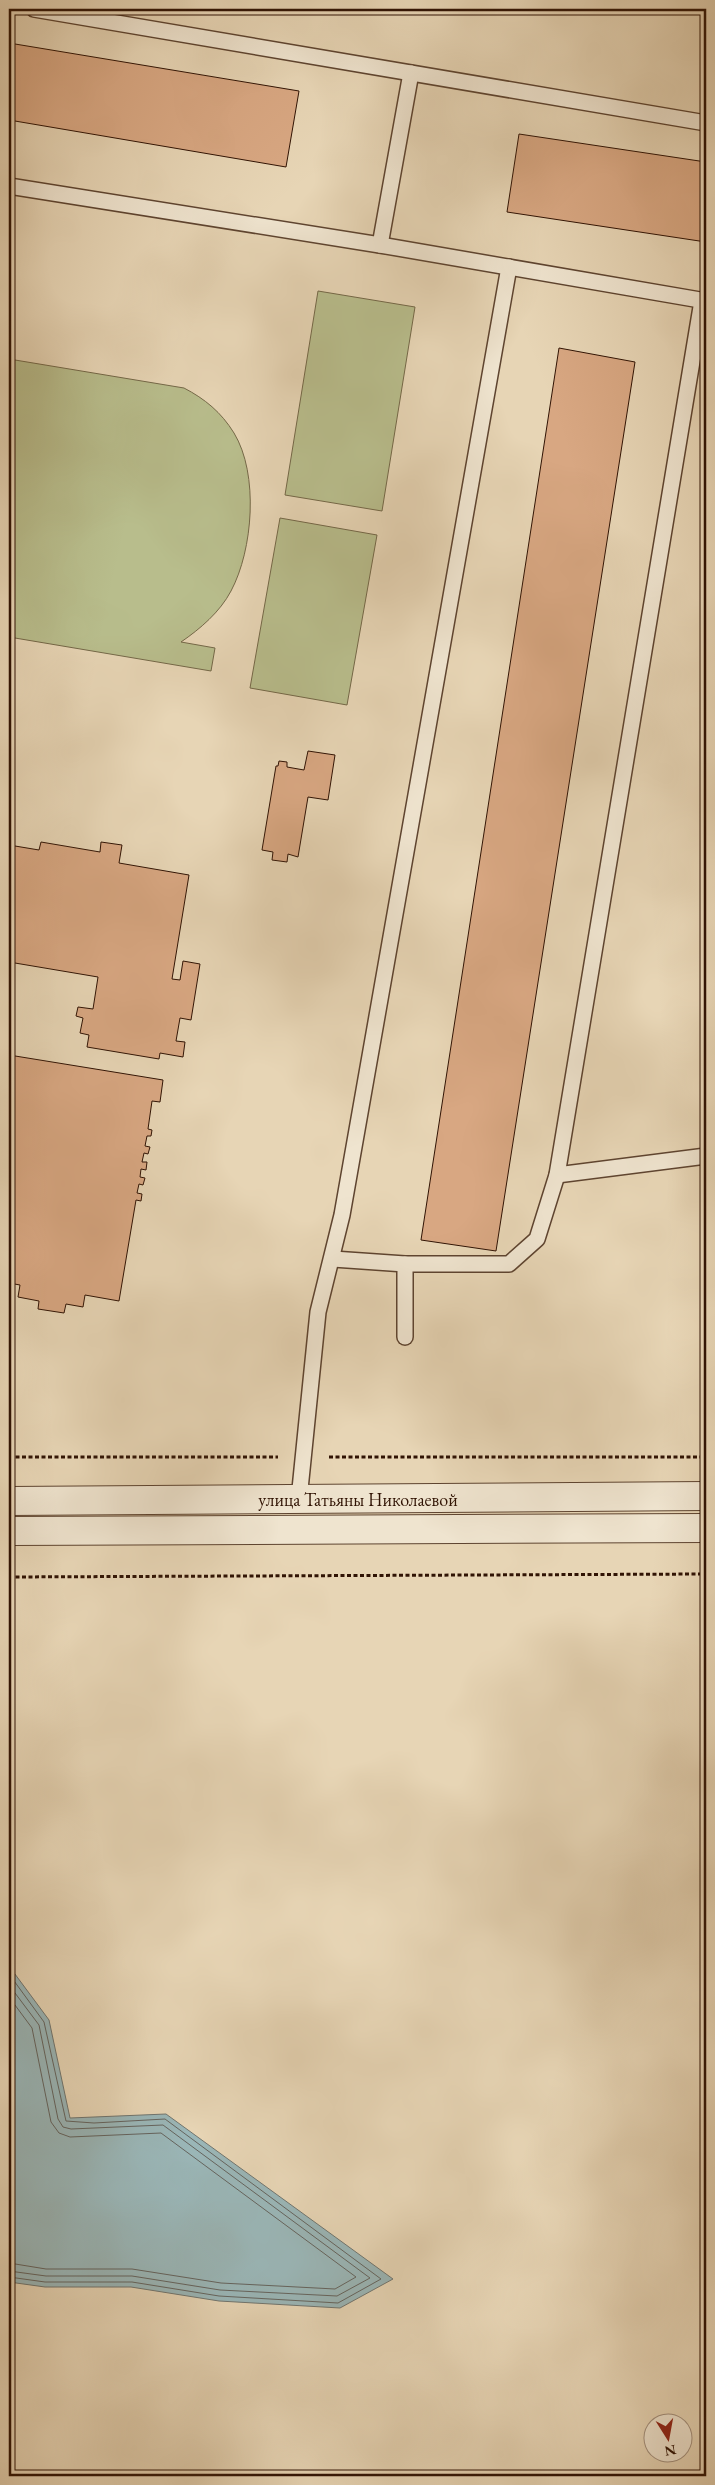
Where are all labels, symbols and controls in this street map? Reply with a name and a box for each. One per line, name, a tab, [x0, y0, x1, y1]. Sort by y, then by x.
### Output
street label: улица Татьяны Николаевой	[258, 1488, 458, 1511]
north arrow	[642, 2412, 692, 2462]
text: N	[663, 2441, 678, 2461]

